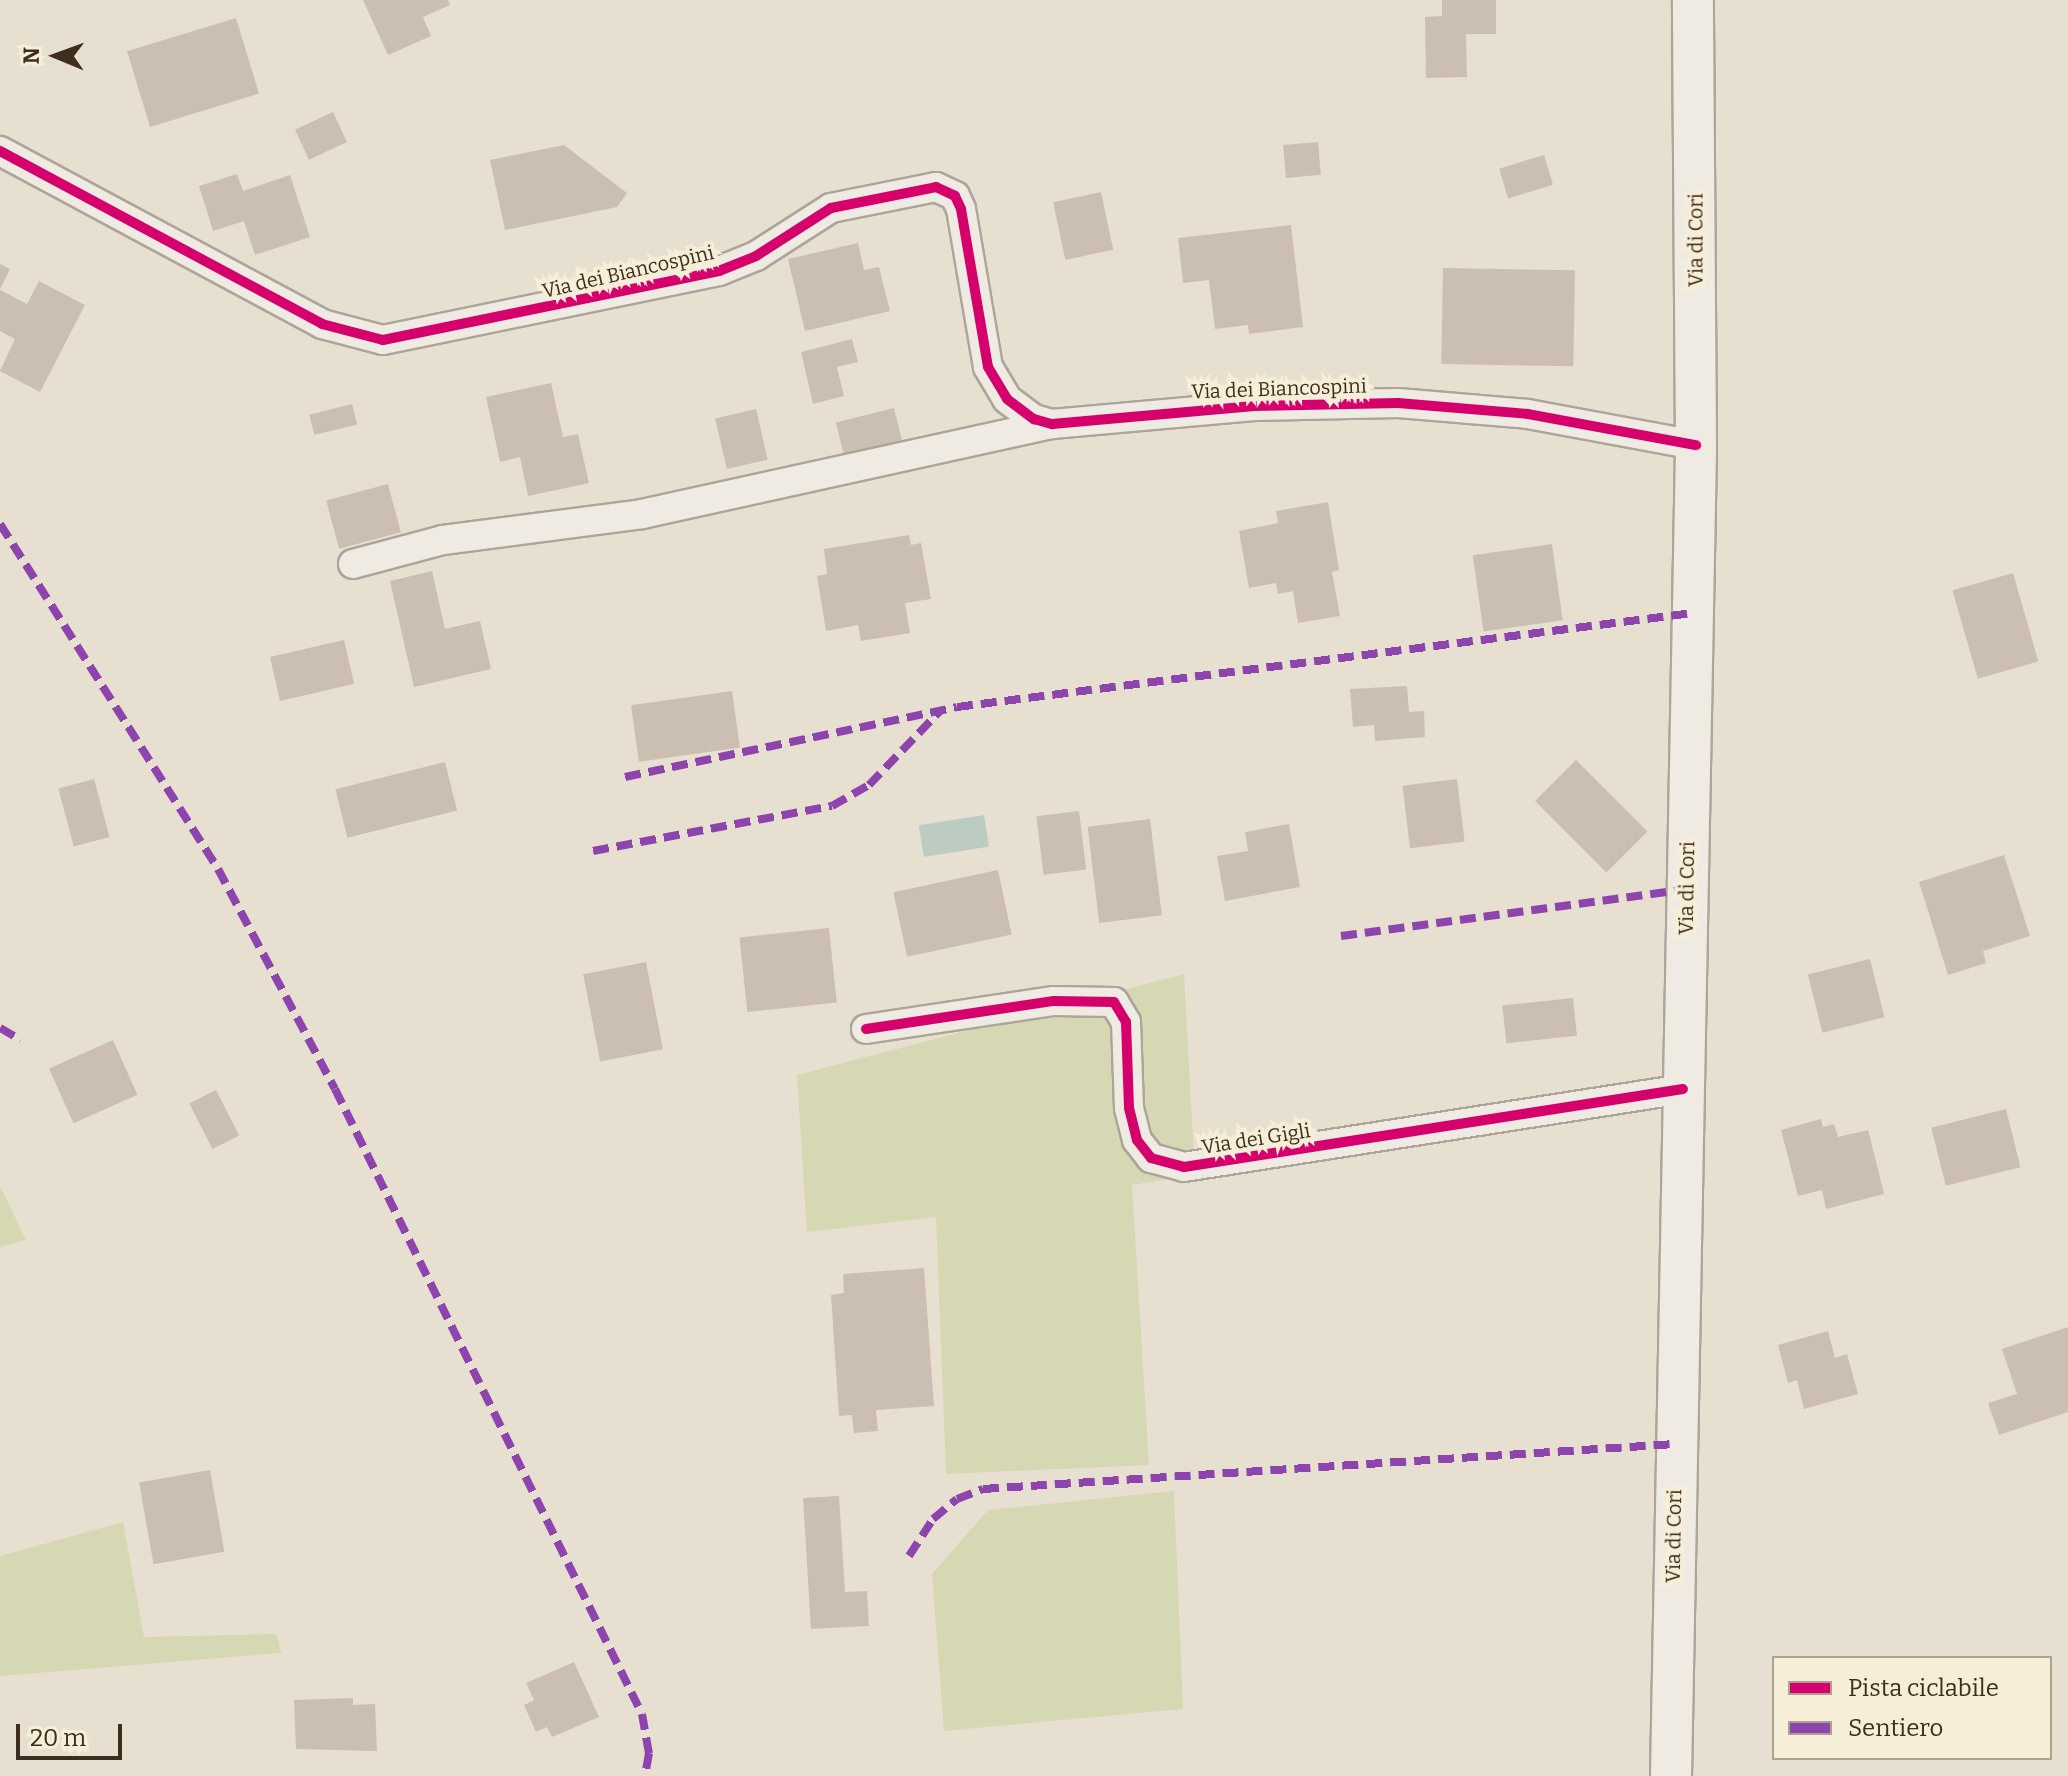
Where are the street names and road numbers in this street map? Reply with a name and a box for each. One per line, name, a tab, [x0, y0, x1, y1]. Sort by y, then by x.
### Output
street label: Via di Cori	[1684, 193, 1708, 287]
street label: Via dei Biancospini	[540, 241, 716, 303]
street label: Via dei Biancospini	[1191, 374, 1367, 404]
street label: Via di Cori	[1674, 841, 1700, 935]
street label: Via dei Gigli	[1200, 1119, 1312, 1159]
street label: Via di Cori	[1661, 1489, 1687, 1583]

